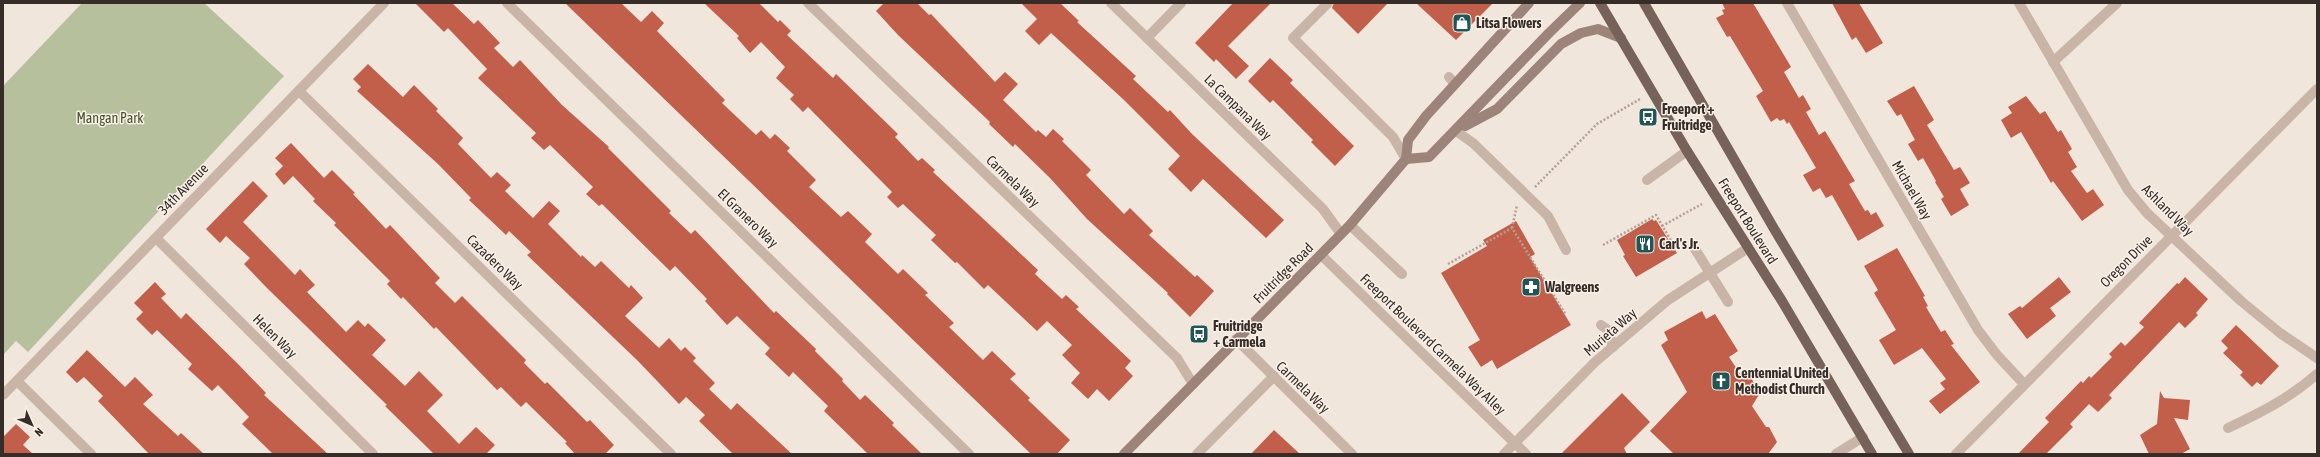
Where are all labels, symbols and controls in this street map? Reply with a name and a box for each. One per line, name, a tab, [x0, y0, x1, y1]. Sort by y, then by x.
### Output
shop icon: Litsa Flowers	[1451, 12, 1473, 34]
place label: Litsa Flowers	[1476, 15, 1541, 31]
street label: La Campana Way	[1201, 71, 1275, 143]
place label: Freeport + Fruitridge	[1662, 101, 1715, 133]
bus stop icon: Freeport + Fruitridge	[1637, 106, 1659, 128]
park label: Mangan Park	[76, 110, 144, 126]
street label: Carmela Way	[983, 152, 1043, 210]
street label: Michael Way	[1889, 158, 1935, 222]
street label: 34th Avenue	[155, 160, 211, 218]
street label: Freeport Boulevard	[1715, 175, 1781, 267]
street label: Ashland Way	[2139, 181, 2197, 239]
street label: El Granero Way	[715, 185, 781, 251]
street label: Cazadero Way	[464, 231, 527, 293]
street label: Oregon Drive	[2097, 232, 2155, 290]
restaurant icon: Carl's Jr.	[1634, 233, 1656, 255]
place label: Carl's Jr.	[1659, 236, 1700, 252]
street label: Fruitridge Road	[1250, 240, 1316, 306]
street label: Freeport Boulevard Carmela Way Alley	[1357, 270, 1509, 418]
pharmacy icon: Walgreens	[1520, 276, 1542, 298]
place label: Walgreens	[1544, 279, 1599, 295]
street label: Murieta Way	[1580, 305, 1640, 359]
street label: Helen Way	[250, 311, 300, 361]
place label: Fruitridge + Carmela	[1213, 318, 1266, 350]
bus stop icon: Fruitridge + Carmela	[1188, 323, 1210, 345]
street label: Carmela Way	[1273, 358, 1333, 416]
place label: Centennial United Methodist Church	[1735, 365, 1829, 397]
church icon: Centennial United Methodist Church	[1710, 370, 1732, 392]
north arrow	[12, 405, 52, 445]
text: N	[33, 426, 46, 439]

